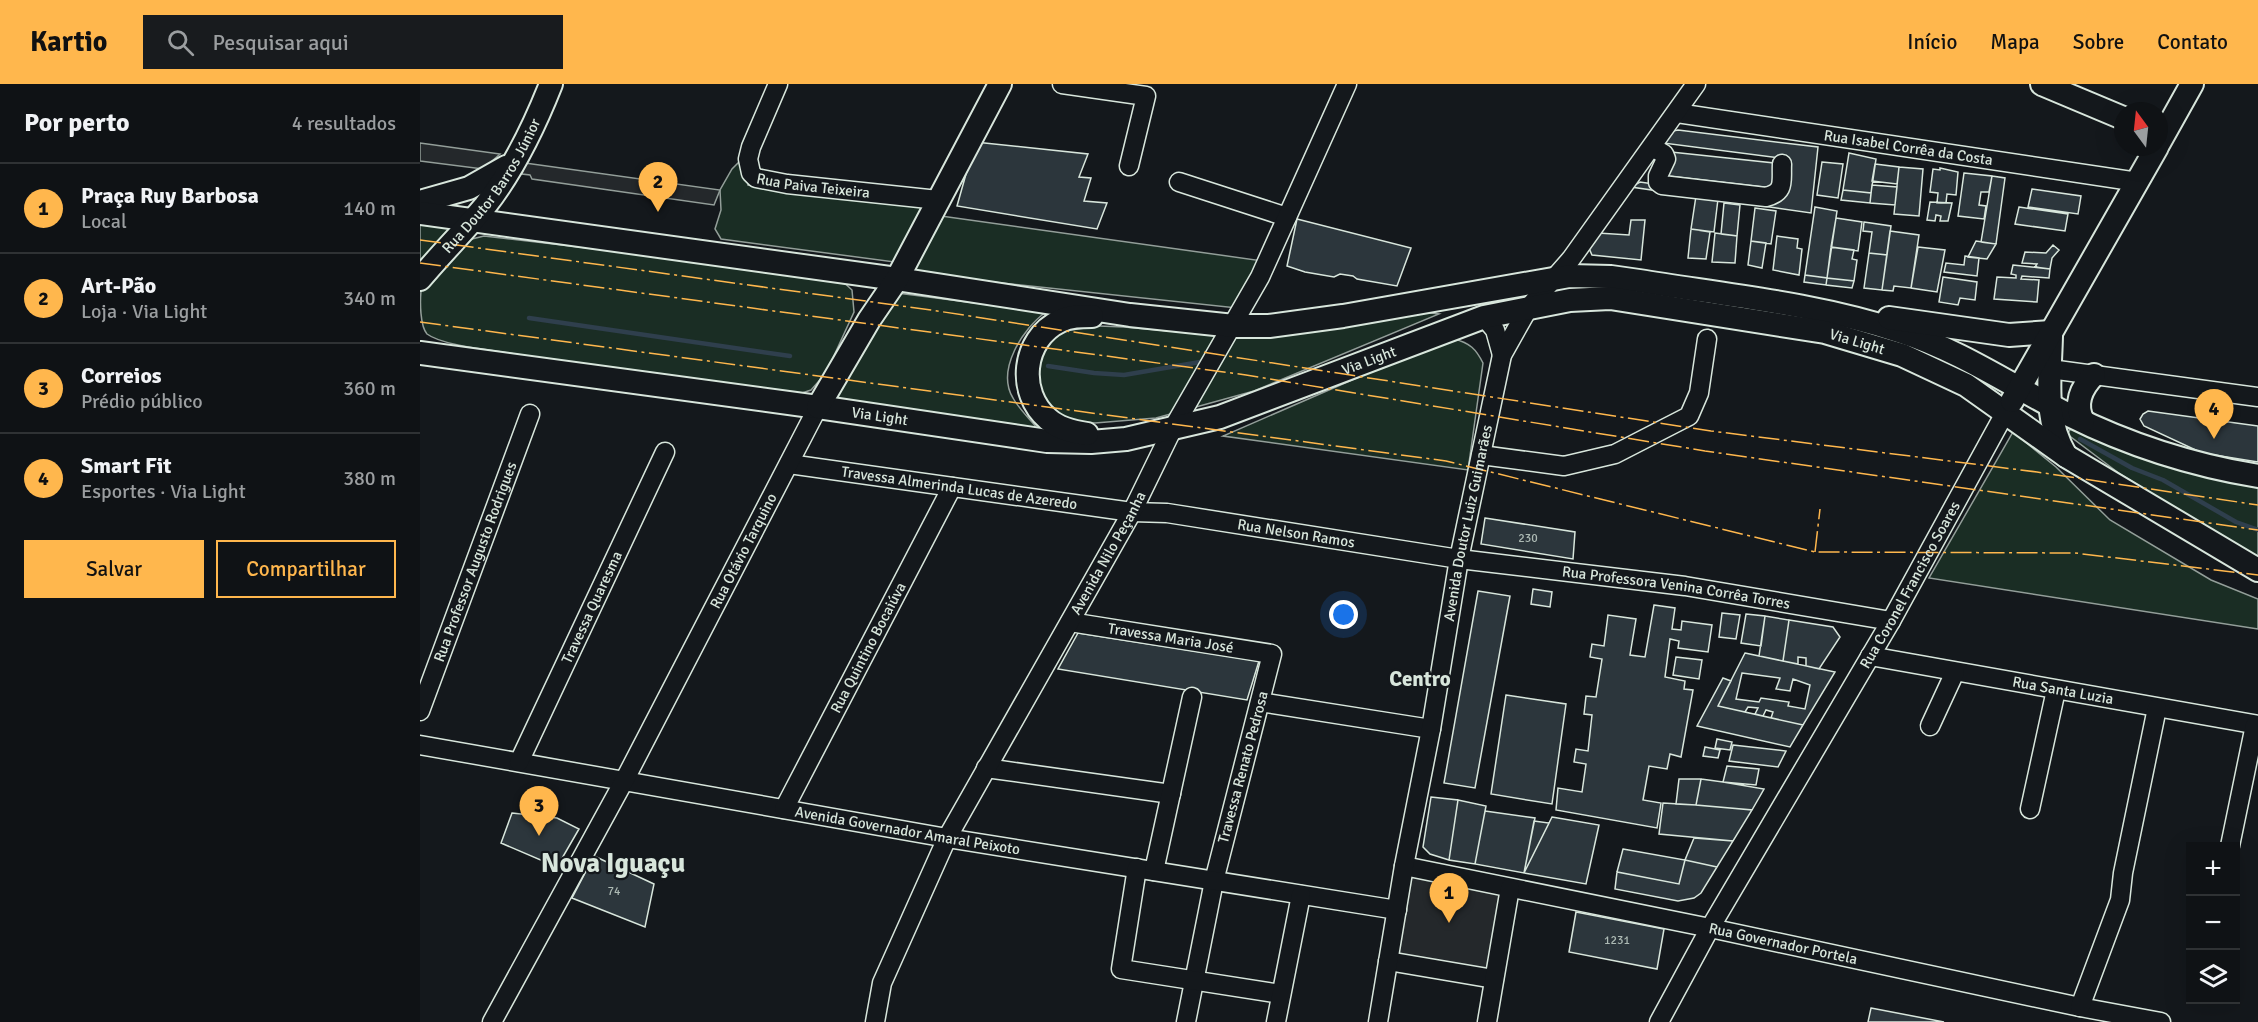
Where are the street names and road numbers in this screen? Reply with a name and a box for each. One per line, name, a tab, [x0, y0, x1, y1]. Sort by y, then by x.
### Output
street label: Rua Doutor Barros Júnior	[438, 115, 544, 257]
street label: Rua Isabel Corrêa da Costa	[1823, 126, 1994, 169]
street label: Rua Paiva Teixeira	[755, 169, 871, 202]
street label: Via Light	[1827, 325, 1887, 358]
street label: Via Light	[1339, 342, 1399, 379]
street label: Via Light	[850, 403, 909, 429]
street label: Avenida Doutor Luiz Guimarães	[1440, 423, 1496, 623]
street label: Rua Professor Augusto Rodrigues	[430, 459, 521, 664]
street label: Travessa Almerinda Lucas de Azeredo	[840, 462, 1079, 513]
street label: Avenida Nilo Peçanha	[1067, 489, 1150, 618]
street label: Rua Otávio Tarquino	[706, 490, 781, 612]
street label: Rua Coronel Francisco Soares	[1856, 498, 1964, 672]
street label: Rua Nelson Ramos	[1236, 515, 1357, 552]
street label: Travessa Quaresma	[558, 548, 626, 666]
street label: Rua Professora Venina Corrêa Torres	[1561, 562, 1792, 613]
street label: Rua Quintino Bocaiúva	[827, 579, 910, 716]
street label: Travessa Maria José	[1107, 619, 1235, 657]
street label: Rua Santa Luzia	[2011, 673, 2115, 708]
street label: Travessa Renato Pedrosa	[1214, 689, 1272, 845]
street label: Avenida Governador Amaral Peixoto	[794, 802, 1021, 859]
street label: Rua Governador Portela	[1707, 919, 1859, 968]

